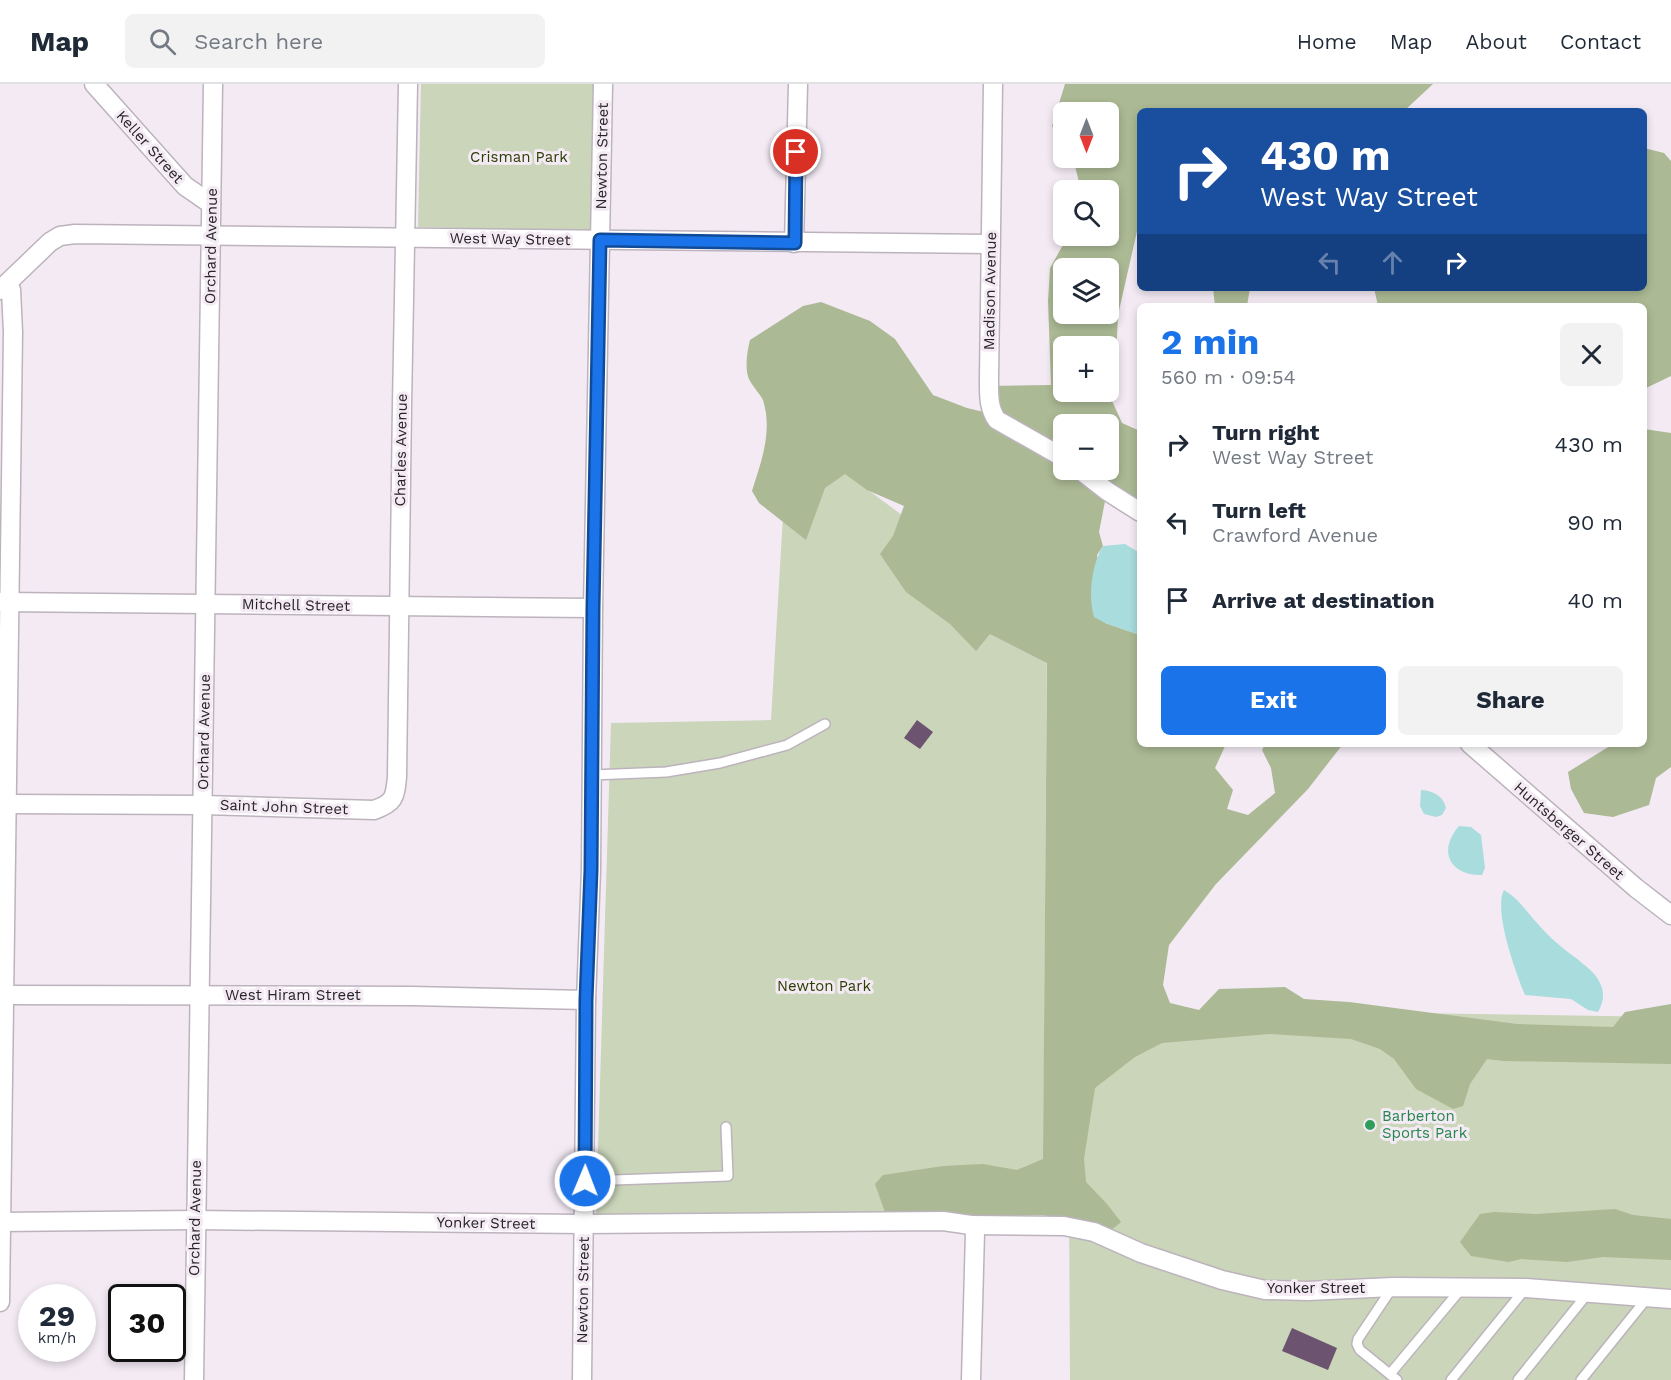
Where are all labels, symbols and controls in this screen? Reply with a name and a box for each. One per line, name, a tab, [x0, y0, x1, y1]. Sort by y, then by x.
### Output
search box	[125, 14, 545, 68]
text: Map	[30, 25, 89, 58]
icon: search	[146, 25, 179, 58]
text: Search here	[194, 29, 323, 54]
text: Home	[1297, 29, 1357, 54]
text: Map	[1390, 29, 1433, 54]
text: About	[1466, 29, 1527, 54]
text: Contact	[1560, 29, 1641, 54]
street label: Newton Street	[592, 102, 612, 210]
north arrow	[1053, 102, 1119, 168]
map controls	[1053, 102, 1119, 480]
street label: Keller Street	[113, 107, 188, 188]
pin	[770, 126, 821, 177]
text: 430 m	[1260, 131, 1391, 180]
icon: right	[1161, 132, 1239, 210]
icon: arrive	[779, 135, 812, 168]
park label: Crisman Park	[470, 148, 568, 166]
button: search	[1053, 180, 1119, 246]
text: West Way Street	[1260, 181, 1478, 213]
street label: Orchard Avenue	[201, 188, 221, 304]
street label: West Way Street	[449, 229, 571, 249]
street label: Madison Avenue	[980, 232, 1000, 350]
icon: left	[1313, 246, 1346, 279]
icon: ahead	[1376, 246, 1409, 279]
icon: right	[1439, 246, 1472, 279]
button: layers	[1053, 258, 1119, 324]
text: 2 min	[1161, 321, 1259, 363]
button: close	[1560, 323, 1623, 386]
button: +	[1053, 336, 1119, 402]
text: 560 m · 09:54	[1161, 365, 1296, 389]
street label: Charles Avenue	[391, 393, 411, 507]
button: −	[1053, 414, 1119, 480]
text: Turn right	[1212, 420, 1319, 445]
icon: right	[1161, 428, 1194, 461]
text: 430 m	[1555, 432, 1623, 457]
text: West Way Street	[1212, 445, 1373, 469]
text: Turn left	[1212, 498, 1306, 523]
icon: left	[1161, 506, 1194, 539]
text: 90 m	[1567, 510, 1623, 535]
text: Crawford Avenue	[1212, 523, 1378, 547]
icon: arrive	[1161, 584, 1194, 617]
text: Arrive at destination	[1212, 588, 1435, 613]
text: 40 m	[1567, 588, 1623, 613]
street label: Mitchell Street	[242, 595, 351, 615]
button: Exit	[1161, 666, 1386, 735]
button: Share	[1398, 666, 1623, 735]
street label: Orchard Avenue	[194, 674, 214, 790]
street label: Huntsberger Street	[1510, 778, 1628, 884]
street label: Saint John Street	[220, 796, 349, 818]
park label: Newton Park	[777, 977, 871, 995]
street label: West Hiram Street	[225, 986, 362, 1004]
place label: Barberton Sports Park	[1382, 1107, 1468, 1142]
marker: Barberton Sports Park	[1363, 1118, 1377, 1132]
position arrow	[553, 1149, 617, 1213]
street label: Orchard Avenue	[185, 1160, 205, 1276]
street label: Yonker Street	[436, 1213, 536, 1233]
street label: Newton Street	[573, 1236, 593, 1344]
street label: Yonker Street	[1267, 1279, 1366, 1297]
speed limit sign: 30	[108, 1284, 186, 1362]
text: 29	[39, 1298, 75, 1333]
text: km/h	[38, 1329, 76, 1347]

